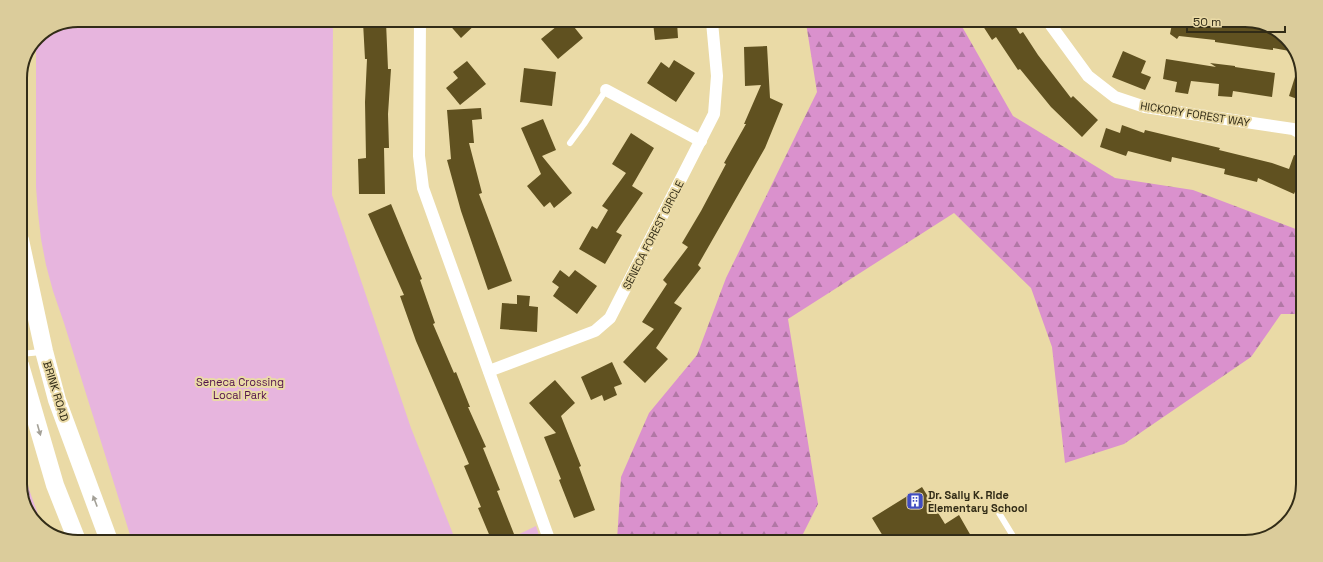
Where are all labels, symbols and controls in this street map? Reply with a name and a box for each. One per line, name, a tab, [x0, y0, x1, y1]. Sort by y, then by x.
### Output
scale bar	[1187, 8, 1285, 34]
text: 50 m	[1193, 14, 1221, 30]
street label: HICKORY FOREST WAY	[1139, 98, 1251, 130]
street label: SENECA FOREST CIRCLE	[619, 178, 687, 292]
street label: BRINK ROAD	[40, 359, 72, 423]
park label: Seneca Crossing Local Park	[196, 375, 284, 402]
one-way arrow	[36, 424, 42, 436]
place label: Dr. Sally K. Ride Elementary School	[928, 488, 1027, 515]
building icon: Dr. Sally K. Ride Elementary School	[905, 491, 925, 511]
one-way arrow	[91, 495, 97, 507]

